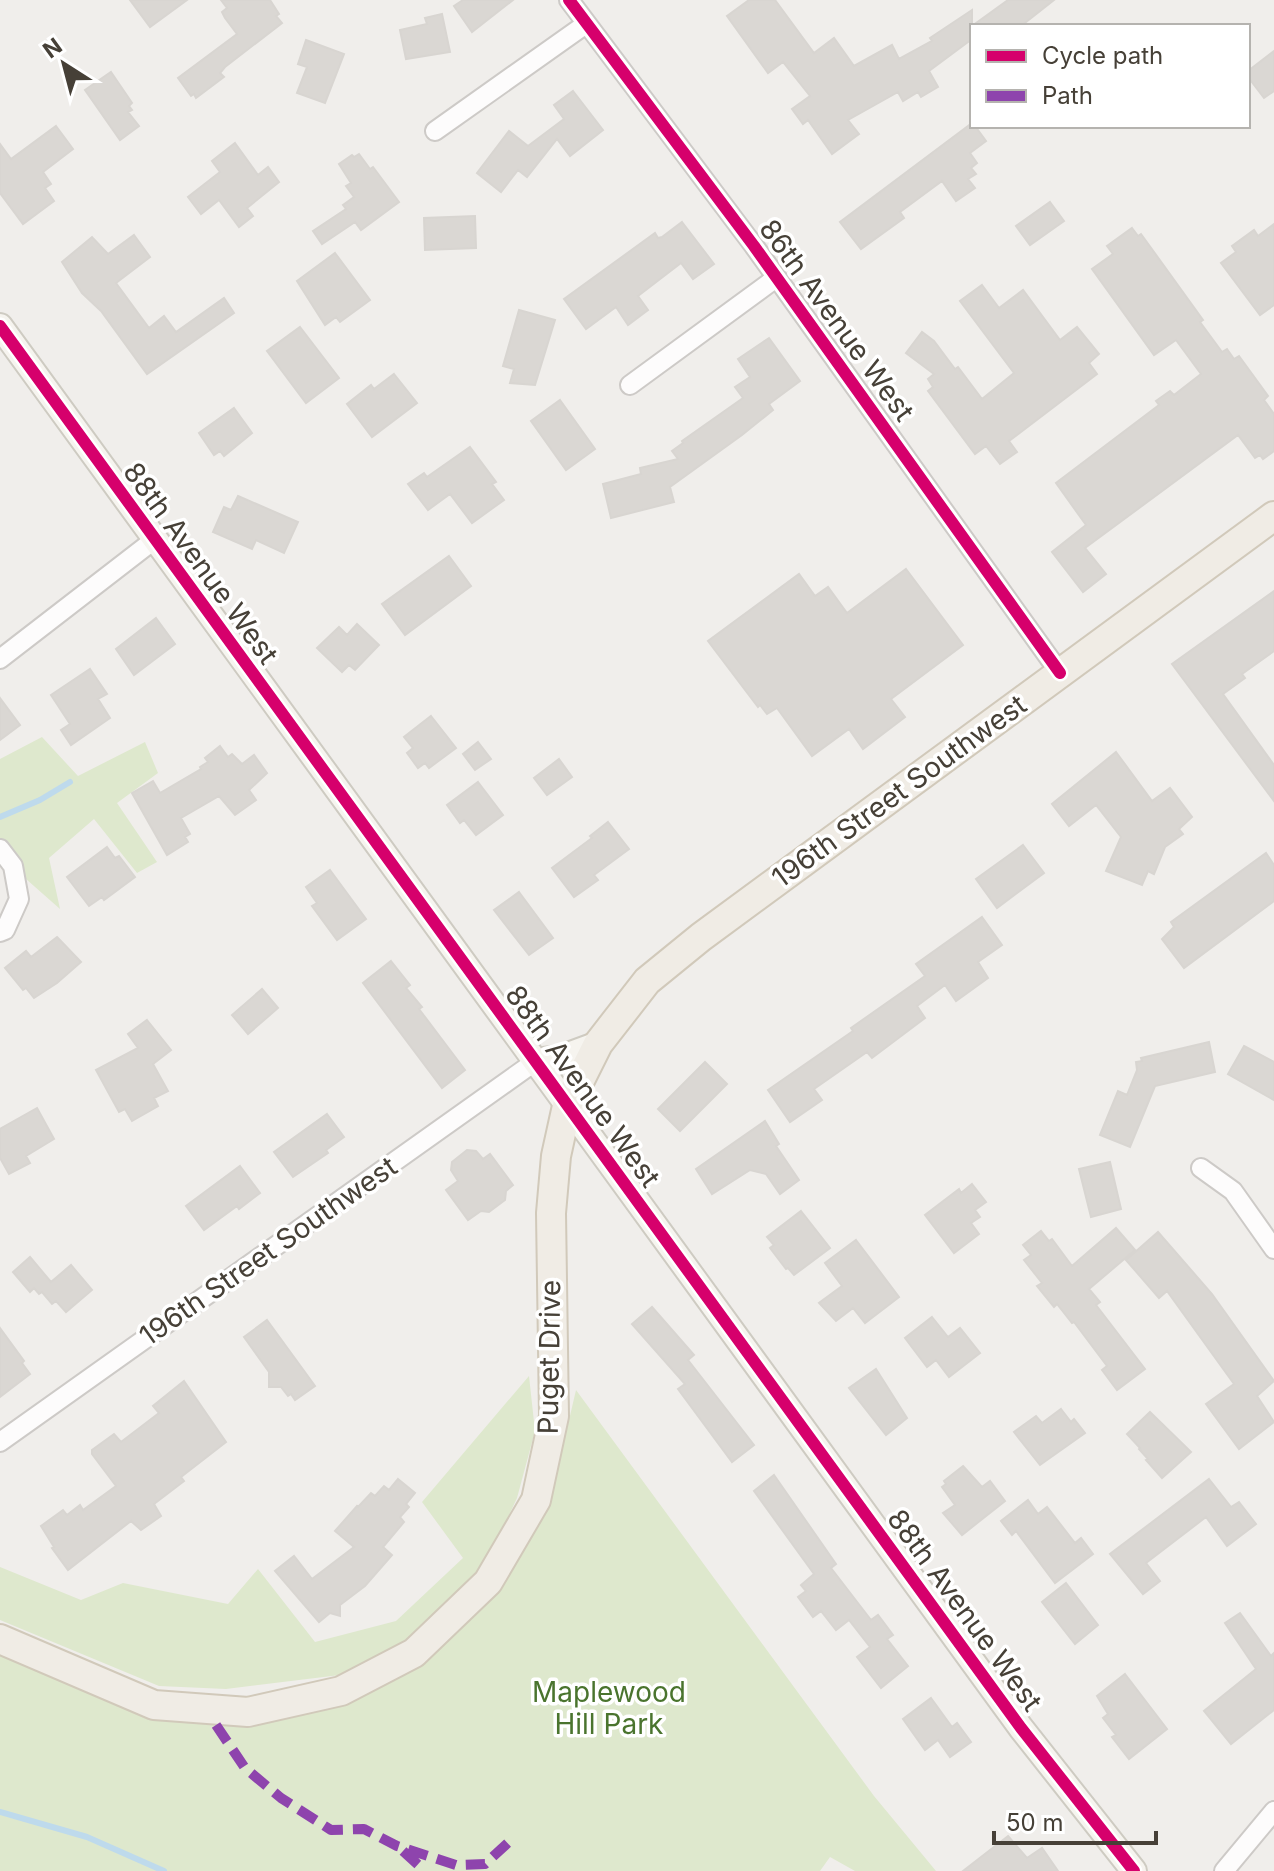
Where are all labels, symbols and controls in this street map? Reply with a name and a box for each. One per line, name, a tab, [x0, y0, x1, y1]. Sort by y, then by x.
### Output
north arrow	[24, 24, 104, 104]
legend	[970, 24, 1250, 128]
text: N	[38, 32, 67, 63]
text: Cycle path	[1042, 41, 1163, 70]
text: Path	[1042, 81, 1093, 110]
street label: 86th Avenue West	[752, 213, 922, 427]
street label: 88th Avenue West	[116, 456, 286, 670]
street label: 196th Street Southwest	[765, 687, 1033, 895]
street label: 88th Avenue West	[498, 979, 668, 1193]
street label: 196th Street Southwest	[133, 1149, 403, 1353]
street label: Puget Drive	[531, 1279, 567, 1435]
street label: 88th Avenue West	[880, 1503, 1050, 1717]
park label: Maplewood Hill Park	[532, 1675, 686, 1741]
scale bar	[994, 1795, 1156, 1845]
text: 50 m	[1006, 1808, 1064, 1837]

